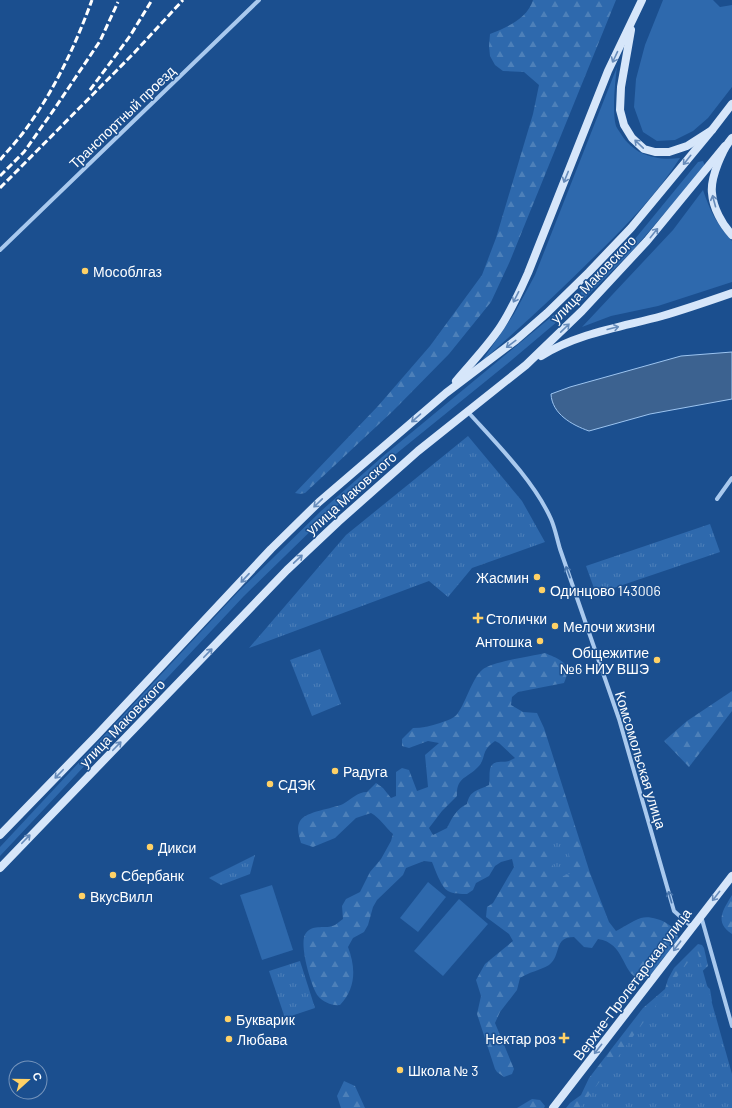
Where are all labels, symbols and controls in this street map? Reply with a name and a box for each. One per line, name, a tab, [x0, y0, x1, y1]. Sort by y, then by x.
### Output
one-way arrow	[611, 51, 618, 63]
street label: Транспортный проезд	[66, 62, 178, 172]
one-way arrow	[634, 140, 644, 149]
one-way arrow	[683, 154, 692, 165]
one-way arrow	[562, 171, 570, 183]
one-way arrow	[710, 194, 717, 207]
one-way arrow	[649, 228, 658, 239]
street label: улица Маковского	[547, 231, 640, 327]
place label: Мособлгаз	[93, 263, 162, 280]
marker: Мособлгаз	[80, 266, 90, 276]
one-way arrow	[512, 291, 520, 303]
one-way arrow	[560, 323, 570, 333]
one-way arrow	[607, 324, 620, 331]
one-way arrow	[505, 340, 516, 348]
one-way arrow	[411, 414, 422, 423]
street label: улица Маковского	[302, 448, 400, 538]
one-way arrow	[313, 498, 323, 508]
one-way arrow	[293, 554, 303, 564]
one-way arrow	[564, 567, 572, 579]
place label: Жасмин	[476, 569, 529, 586]
marker: Жасмин	[532, 572, 542, 582]
one-way arrow	[240, 573, 249, 583]
place label: Одинцово 143006	[550, 582, 661, 599]
marker: Одинцово 143006	[537, 585, 547, 595]
place label: Столички	[486, 610, 547, 627]
marker: Столички	[473, 613, 483, 623]
place label: Мелочи жизни	[563, 618, 655, 635]
marker: Мелочи жизни	[550, 621, 560, 631]
place label: Антошка	[475, 633, 532, 650]
marker: Антошка	[535, 636, 545, 646]
place label: Общежитие №6 НИУ ВШЭ	[560, 644, 649, 677]
one-way arrow	[203, 648, 213, 658]
marker: Общежитие №6 НИУ ВШЭ	[652, 655, 662, 665]
street label: улица Маковского	[76, 675, 169, 771]
street label: Комсомольская улица	[612, 689, 670, 831]
one-way arrow	[112, 741, 122, 751]
place label: Радуга	[343, 763, 388, 780]
marker: Радуга	[330, 766, 340, 776]
one-way arrow	[54, 769, 64, 779]
place label: СДЭК	[278, 776, 316, 793]
marker: СДЭК	[265, 779, 275, 789]
one-way arrow	[22, 834, 31, 844]
place label: Дикси	[158, 839, 196, 856]
marker: Дикси	[145, 842, 155, 852]
place label: Сбербанк	[121, 867, 185, 884]
marker: Сбербанк	[108, 870, 118, 880]
place label: ВкусВилл	[90, 888, 153, 905]
one-way arrow	[666, 890, 673, 903]
one-way arrow	[712, 890, 721, 901]
marker: ВкусВилл	[77, 891, 87, 901]
street label: Верхне-Пролетарская улица	[569, 905, 695, 1063]
one-way arrow	[673, 941, 681, 952]
place label: Букварик	[236, 1011, 296, 1028]
marker: Букварик	[223, 1014, 233, 1024]
place label: Нектар роз	[485, 1030, 556, 1047]
place label: Любава	[237, 1031, 287, 1048]
marker: Нектар роз	[559, 1033, 569, 1043]
marker: Любава	[224, 1034, 234, 1044]
one-way arrow	[594, 1044, 602, 1055]
north arrow	[8, 1060, 48, 1100]
place label: Школа № 3	[408, 1062, 478, 1079]
marker: Школа № 3	[395, 1065, 405, 1075]
text: С	[30, 1070, 45, 1082]

